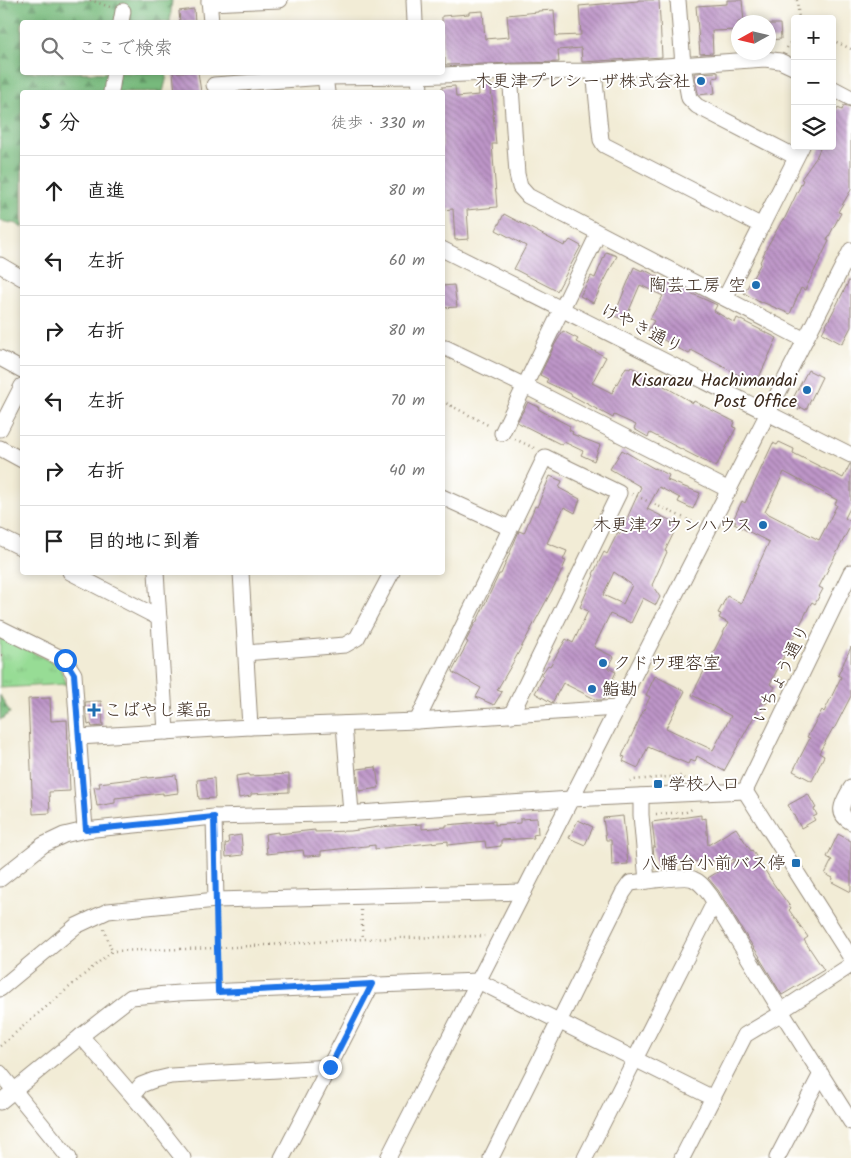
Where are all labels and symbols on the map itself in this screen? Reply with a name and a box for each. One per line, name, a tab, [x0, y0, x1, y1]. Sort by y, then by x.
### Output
north arrow	[731, 15, 776, 60]
place label: 木更津プレシーザ株式会社	[474, 68, 691, 97]
marker: 木更津プレシーザ株式会社	[695, 75, 707, 87]
place label: 陶芸工房 空	[649, 272, 746, 301]
marker: 陶芸工房 空	[750, 279, 762, 291]
street label: けやき通り	[595, 296, 688, 363]
place label: Kisarazu Hachimandai Post Office	[631, 367, 798, 417]
marker: Kisarazu Hachimandai Post Office	[801, 384, 813, 396]
place label: 木更津タウンハウス	[593, 512, 753, 541]
marker: 木更津タウンハウス	[757, 519, 769, 531]
street label: いちょう通り	[746, 620, 819, 730]
route start	[54, 649, 77, 672]
place label: クドウ理容室	[613, 650, 721, 679]
marker: クドウ理容室	[597, 657, 609, 669]
place label: 鮨勘	[602, 676, 638, 705]
marker: 鮨勘	[586, 683, 598, 695]
place label: こばやし薬品	[104, 697, 212, 726]
marker: こばやし薬品	[88, 704, 100, 716]
place label: 学校入口	[668, 771, 740, 800]
marker: 学校入口	[652, 778, 664, 790]
place label: 八幡台小前バス停	[642, 850, 786, 879]
marker: 八幡台小前バス停	[790, 857, 802, 869]
route end	[319, 1056, 342, 1079]

